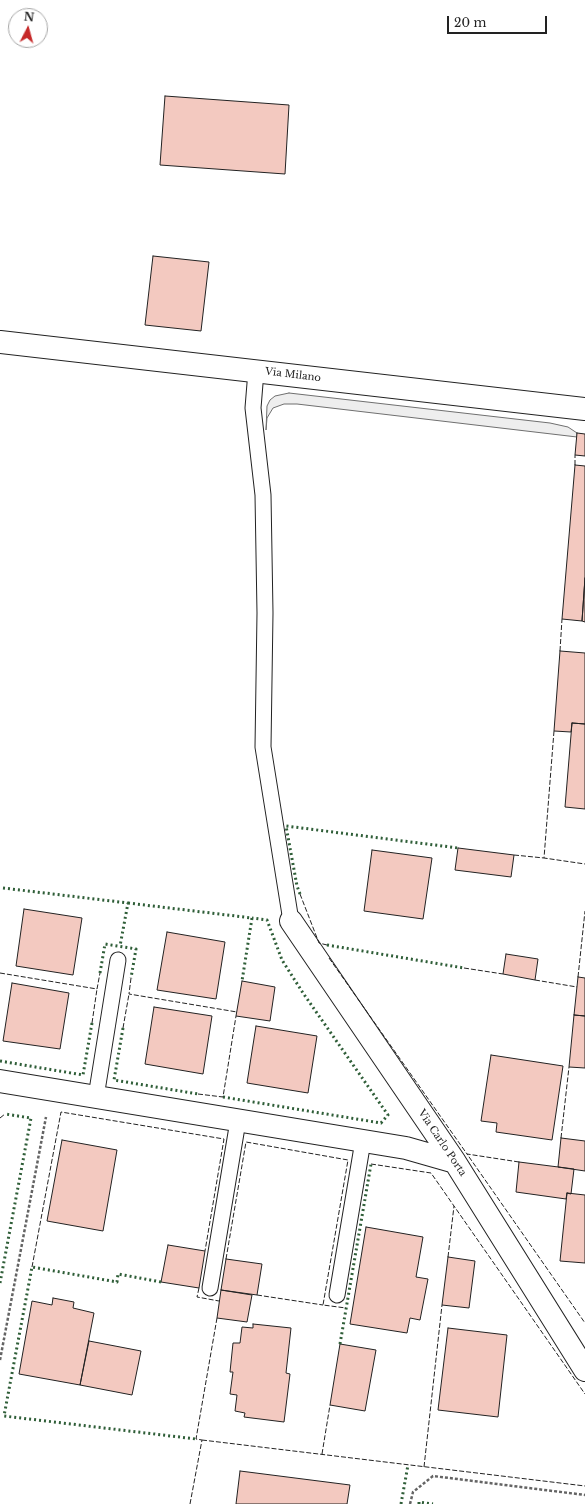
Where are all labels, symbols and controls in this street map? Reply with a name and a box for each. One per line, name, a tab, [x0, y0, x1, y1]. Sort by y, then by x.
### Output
north arrow	[8, 8, 48, 48]
scale bar	[449, 8, 549, 34]
text: N	[23, 10, 35, 25]
text: 20 m	[454, 15, 486, 30]
street label: Via Milano	[264, 366, 322, 384]
street label: Via Carlo Porta	[415, 1107, 469, 1179]

